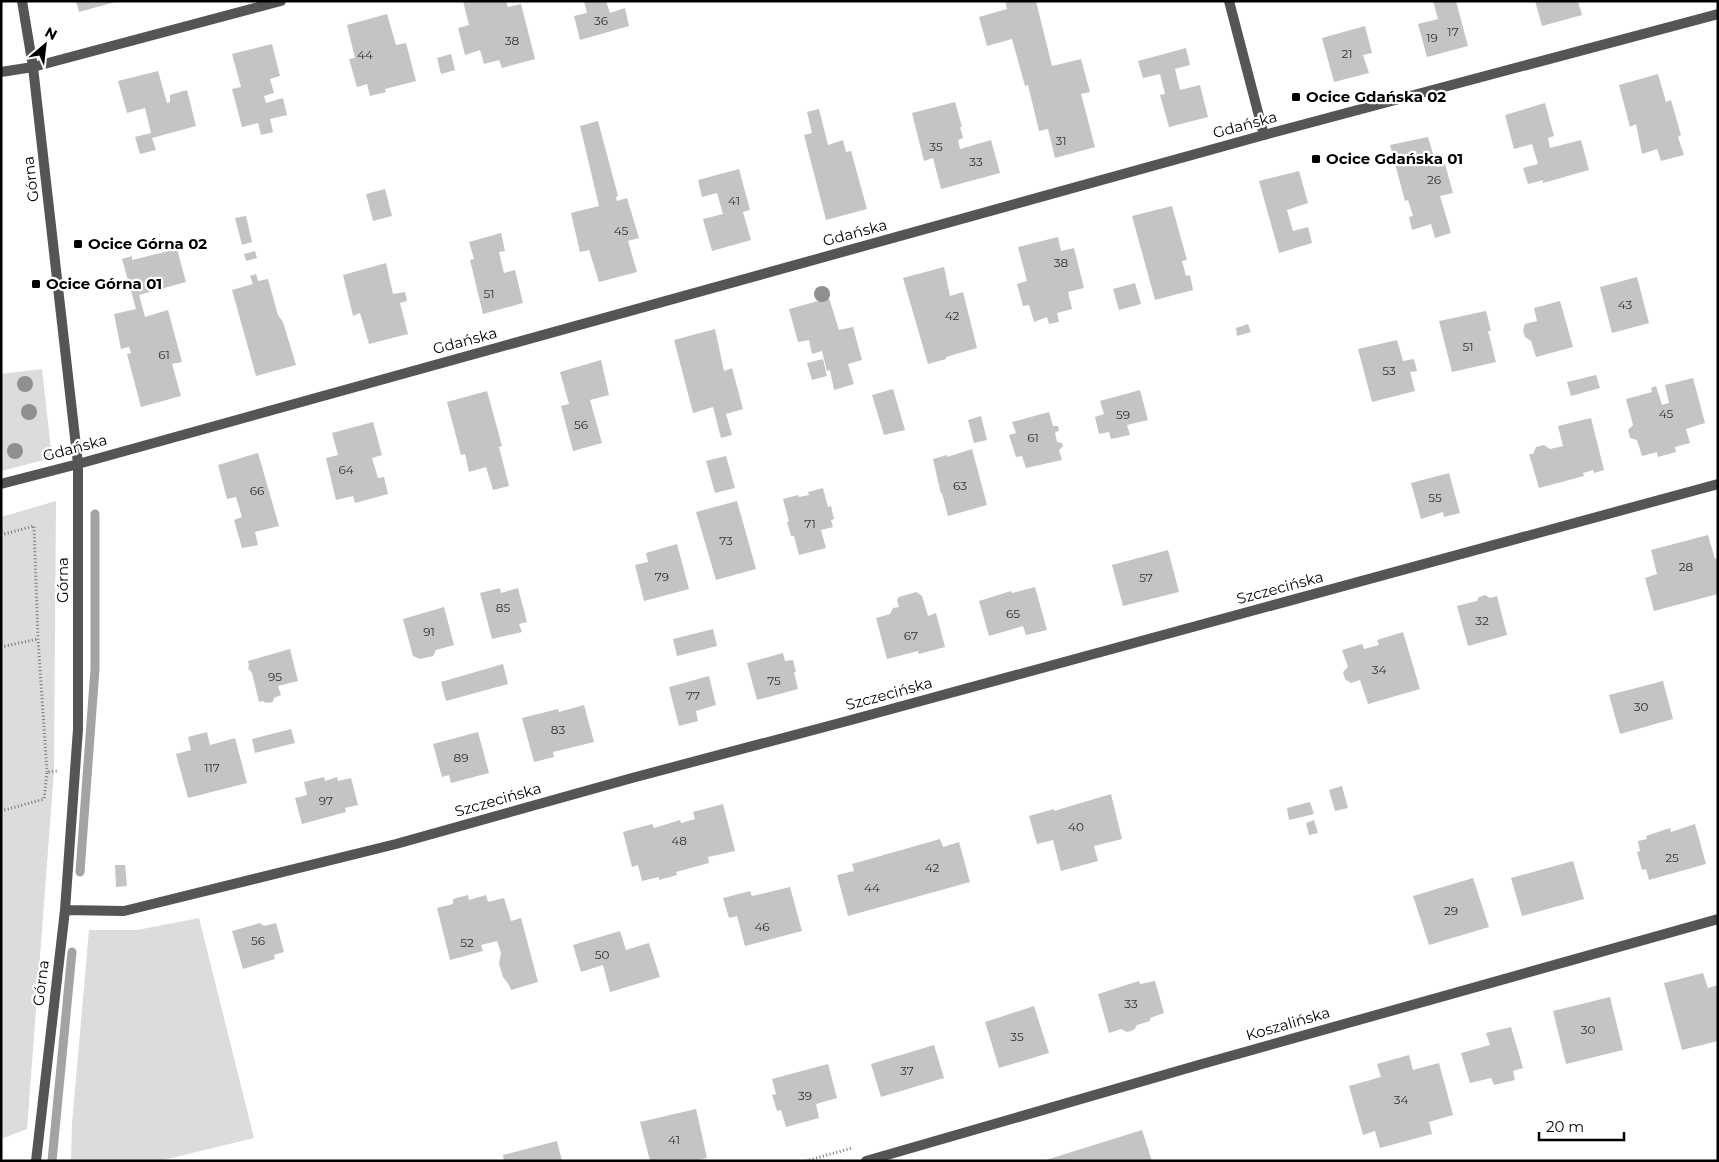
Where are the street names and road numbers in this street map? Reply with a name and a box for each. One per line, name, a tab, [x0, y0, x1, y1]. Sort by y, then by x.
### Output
street label: Gdańska	[1211, 107, 1279, 142]
street label: Górna	[18, 155, 43, 203]
street label: Gdańska	[821, 215, 889, 250]
street label: Gdańska	[431, 323, 499, 358]
street label: Gdańska	[41, 430, 109, 465]
street label: Górna	[53, 557, 72, 603]
street label: Szczecińska	[1234, 567, 1325, 608]
street label: Szczecińska	[843, 673, 934, 714]
street label: Szczecińska	[452, 778, 543, 821]
street label: Górna	[28, 959, 53, 1007]
street label: Koszalińska	[1244, 1002, 1332, 1045]

